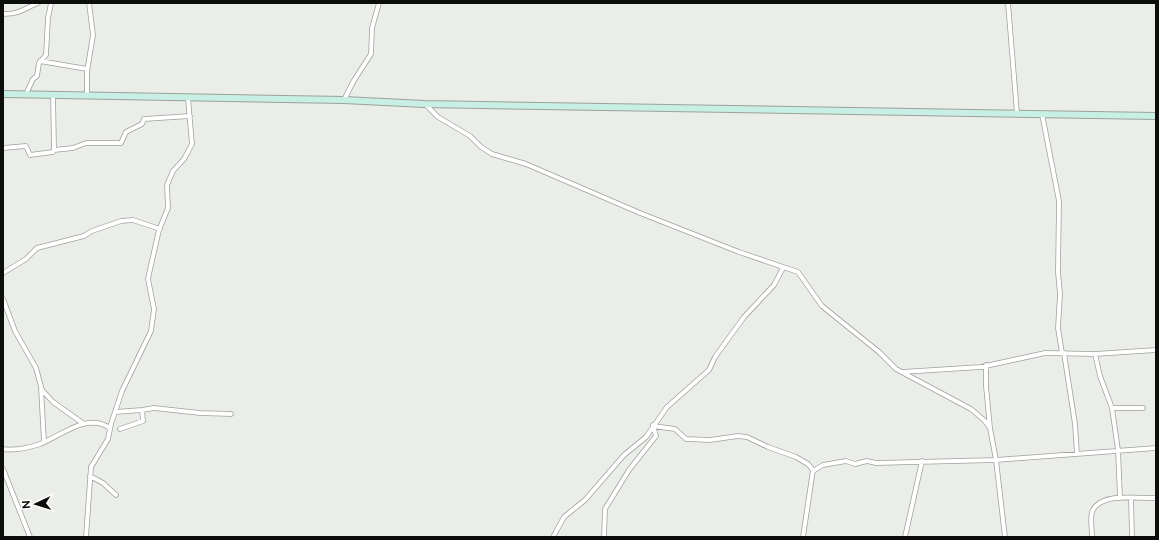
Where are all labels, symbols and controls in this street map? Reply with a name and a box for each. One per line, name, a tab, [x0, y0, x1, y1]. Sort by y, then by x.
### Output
north arrow	[16, 484, 56, 524]
text: N	[20, 500, 33, 509]

